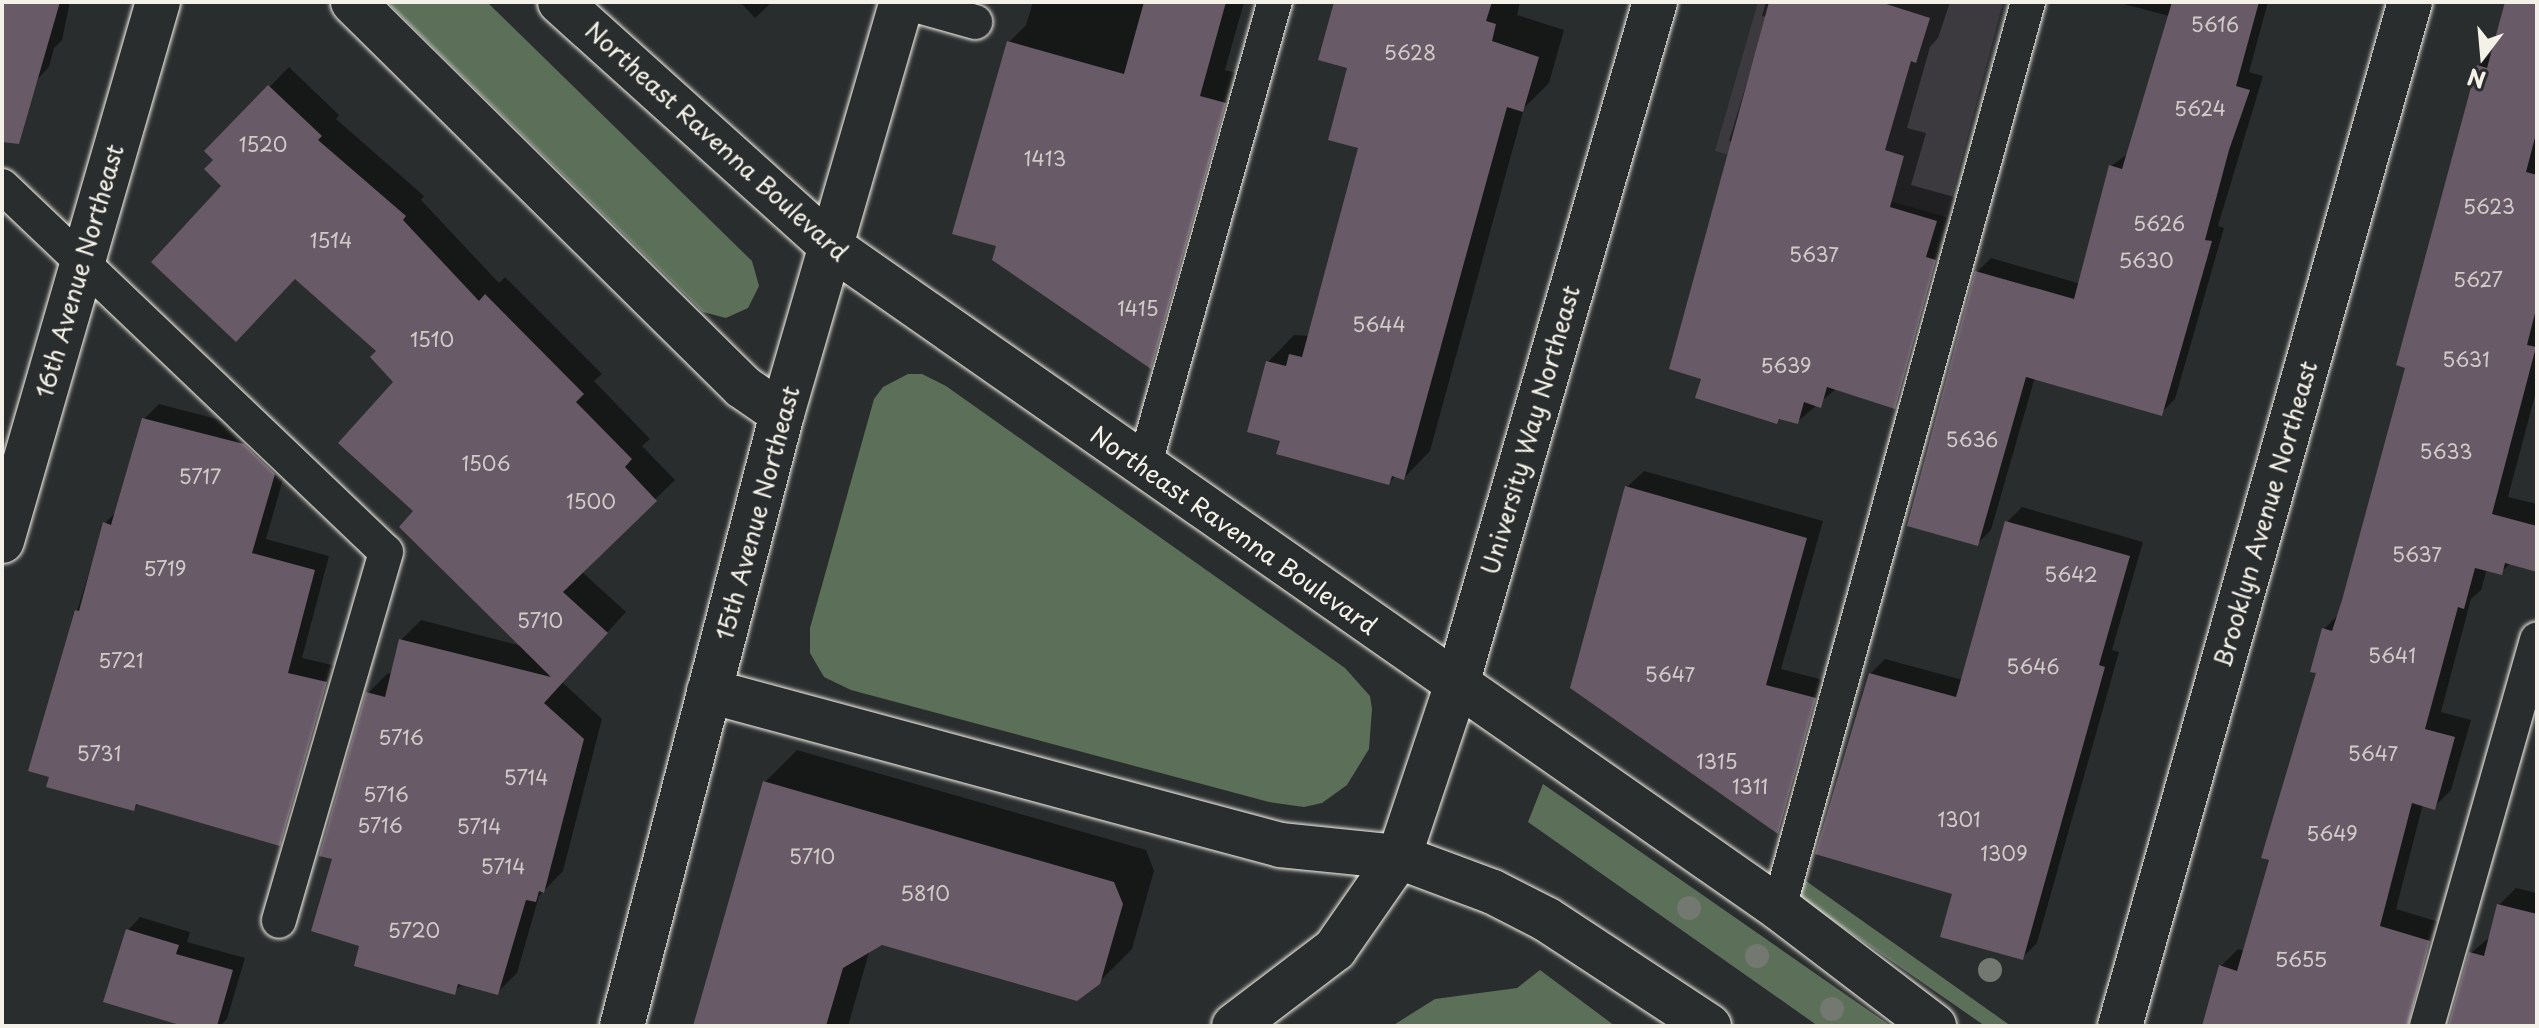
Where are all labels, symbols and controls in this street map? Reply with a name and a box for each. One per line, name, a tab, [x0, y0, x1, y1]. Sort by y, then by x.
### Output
house number: 5616	[2191, 12, 2239, 36]
street label: Northeast Ravenna Boulevard	[580, 16, 854, 266]
north arrow	[2443, 16, 2523, 96]
house number: 5628	[1384, 40, 1436, 64]
text: N	[2463, 61, 2489, 98]
house number: 5624	[2174, 96, 2226, 120]
house number: 1520	[239, 132, 287, 156]
street label: 16th Avenue Northeast	[29, 140, 129, 402]
house number: 1413	[1024, 146, 1066, 170]
house number: 5623	[2463, 194, 2515, 218]
house number: 5626	[2133, 211, 2185, 235]
house number: 1514	[310, 228, 352, 252]
house number: 5637	[1789, 242, 1839, 266]
house number: 5630	[2118, 248, 2174, 272]
house number: 5627	[2453, 267, 2503, 291]
street label: University Way Northeast	[1475, 283, 1585, 577]
house number: 1415	[1117, 296, 1159, 320]
house number: 5644	[1352, 312, 1406, 336]
house number: 1510	[410, 327, 454, 351]
house number: 5631	[2442, 347, 2490, 371]
house number: 5639	[1761, 353, 1811, 377]
street label: Brooklyn Avenue Northeast	[2207, 357, 2323, 671]
street label: 15th Avenue Northeast	[709, 382, 805, 644]
street label: Northeast Ravenna Boulevard	[1085, 420, 1383, 640]
house number: 5636	[1946, 427, 1998, 451]
house number: 5633	[2420, 439, 2472, 463]
house number: 1506	[462, 451, 510, 475]
house number: 5717	[179, 464, 221, 488]
house number: 1500	[566, 489, 616, 513]
house number: 5637	[2392, 542, 2442, 566]
house number: 5719	[143, 556, 187, 580]
house number: 5642	[2044, 562, 2098, 586]
house number: 5710	[517, 608, 563, 632]
house number: 5641	[2368, 643, 2416, 667]
house number: 5721	[98, 648, 144, 672]
house number: 5646	[2006, 654, 2060, 678]
house number: 5647	[1645, 662, 1695, 686]
house number: 5716	[378, 725, 424, 749]
house number: 5731	[77, 741, 121, 765]
house number: 5647	[2348, 741, 2398, 765]
house number: 1315	[1696, 749, 1738, 773]
house number: 5714	[504, 765, 548, 789]
house number: 1311	[1732, 774, 1768, 798]
house number: 5716	[363, 782, 409, 806]
house number: 1301	[1937, 807, 1981, 831]
house number: 5716	[357, 813, 403, 837]
house number: 5714	[457, 814, 501, 838]
house number: 5649	[2306, 821, 2358, 845]
house number: 1309	[1980, 841, 2028, 865]
house number: 5710	[789, 844, 835, 868]
house number: 5714	[481, 854, 525, 878]
house number: 5810	[900, 881, 950, 905]
house number: 5720	[388, 918, 440, 942]
house number: 5655	[2275, 947, 2327, 971]

